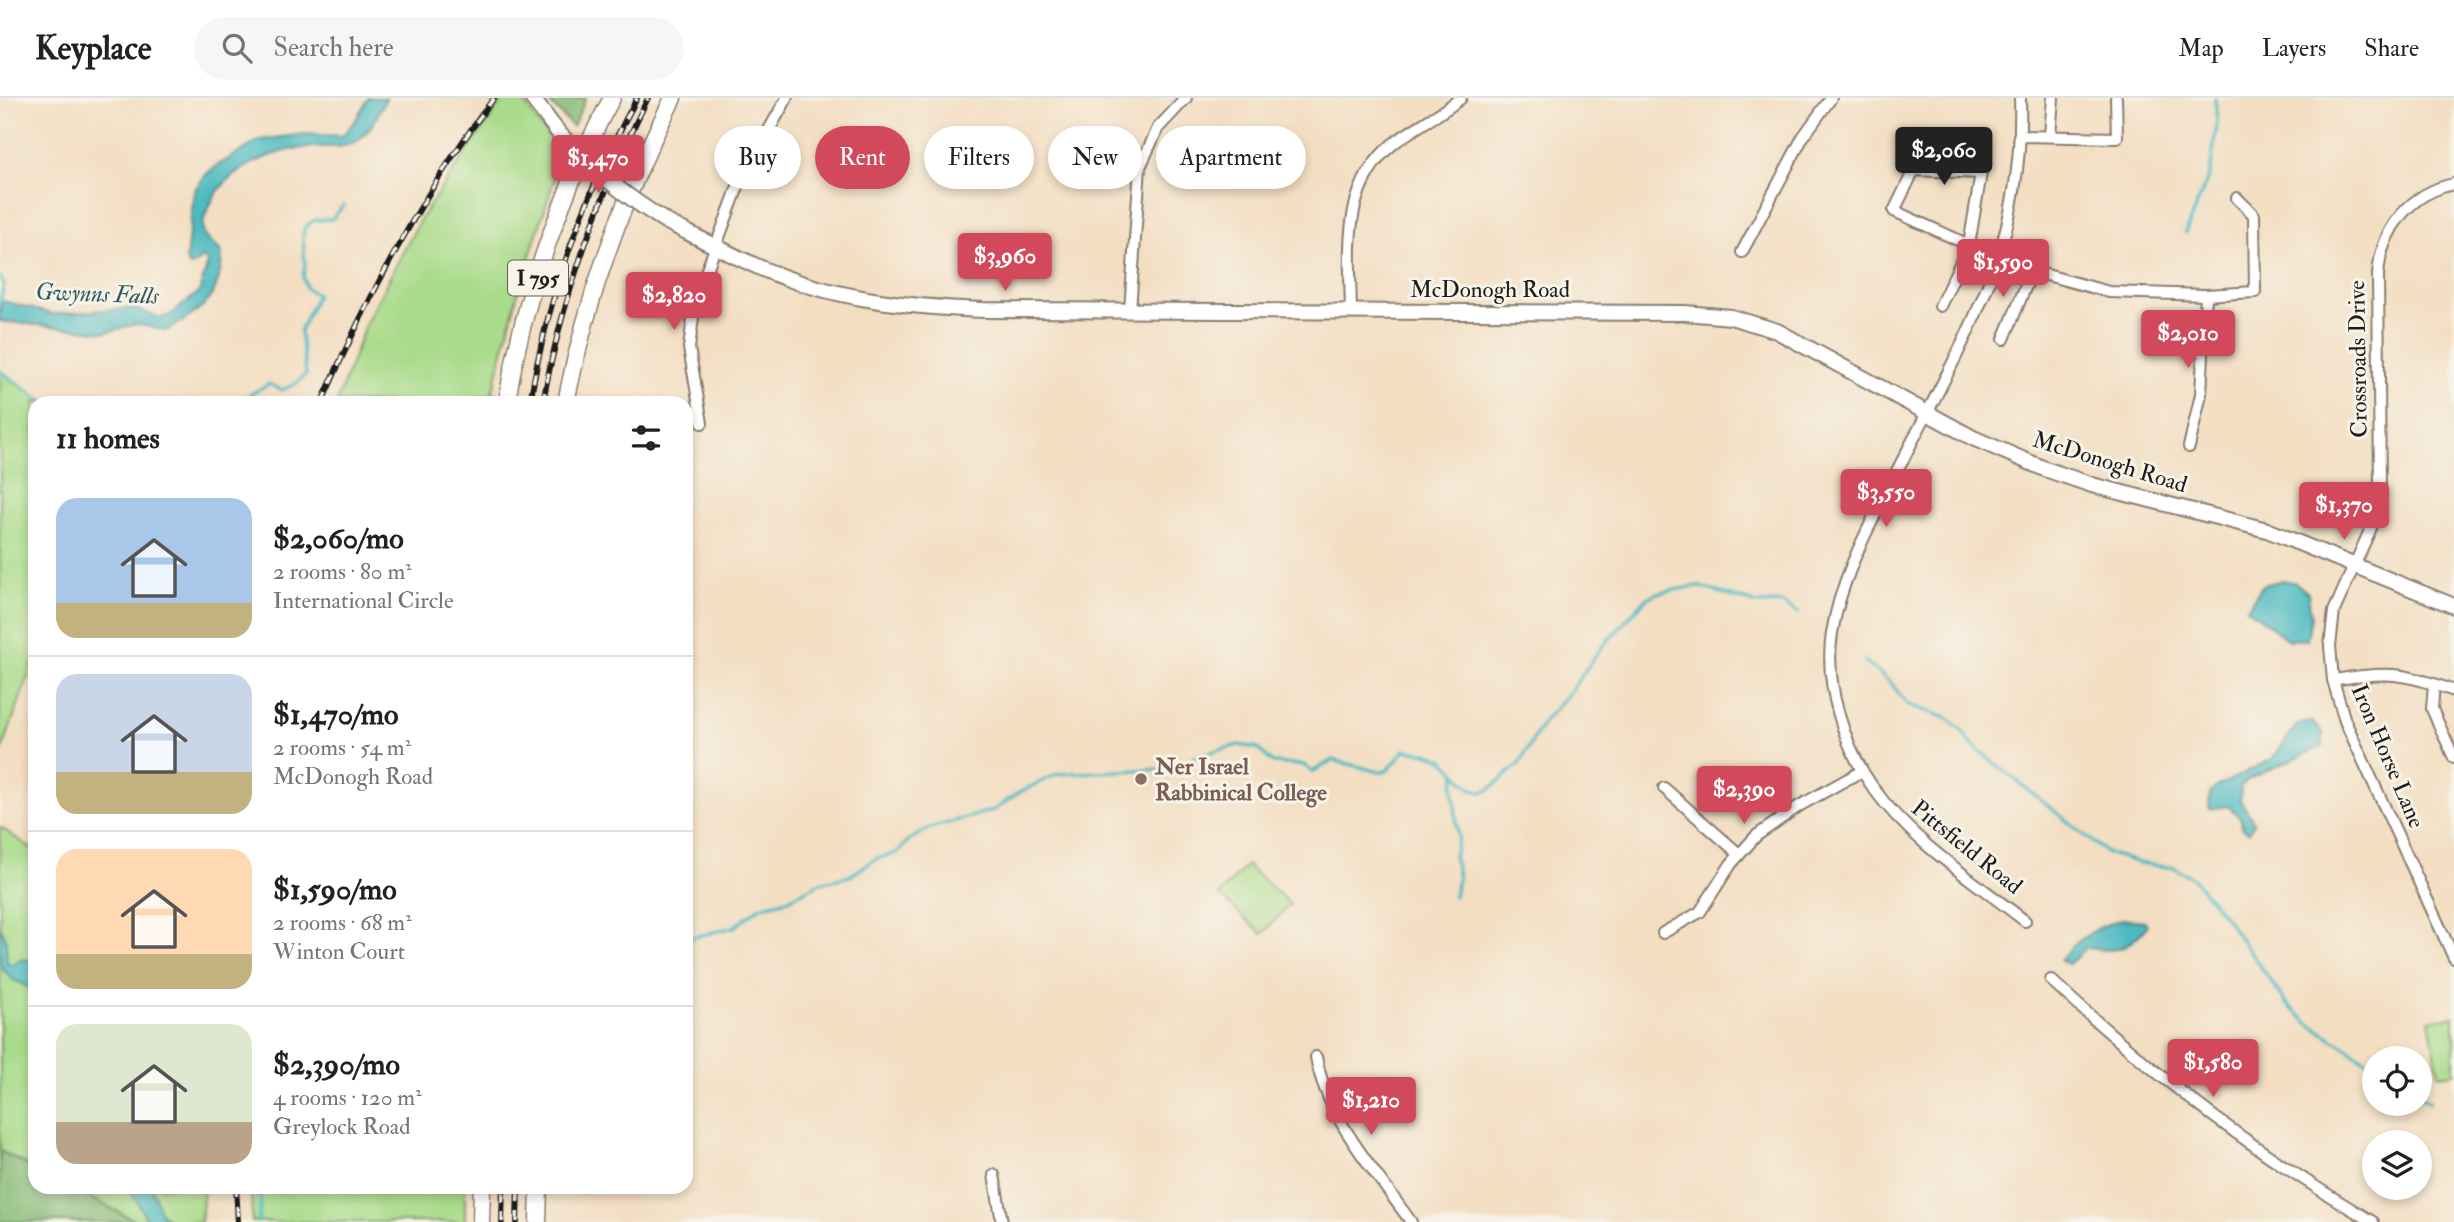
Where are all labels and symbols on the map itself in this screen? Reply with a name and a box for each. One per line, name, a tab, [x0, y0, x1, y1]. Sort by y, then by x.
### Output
pin: $2,060	[1887, 127, 2001, 187]
pin: $1,470	[541, 136, 655, 195]
pin: $3,960	[948, 234, 1062, 293]
pin: $1,590	[1946, 240, 2060, 299]
road number: I 795	[508, 260, 568, 296]
pin: $2,820	[617, 272, 731, 332]
street label: McDonogh Road	[1410, 275, 1570, 304]
water label: Gwynns Falls	[35, 276, 159, 312]
street label: Crossroads Drive	[2342, 280, 2374, 438]
pin: $2,010	[2131, 310, 2245, 370]
street label: McDonogh Road	[2029, 425, 2191, 499]
pin: $3,550	[1829, 470, 1943, 529]
pin: $1,370	[2287, 482, 2401, 542]
street label: Iron Horse Lane	[2345, 680, 2432, 833]
place label: Ner Israel Rabbinical College	[1154, 752, 1327, 808]
pin: $2,390	[1687, 766, 1801, 826]
marker: Ner Israel Rabbinical College	[1133, 771, 1149, 787]
street label: Pittsfield Road	[1906, 793, 2028, 901]
pin: $1,580	[2156, 1040, 2270, 1099]
pin: $1,210	[1314, 1077, 1428, 1137]

